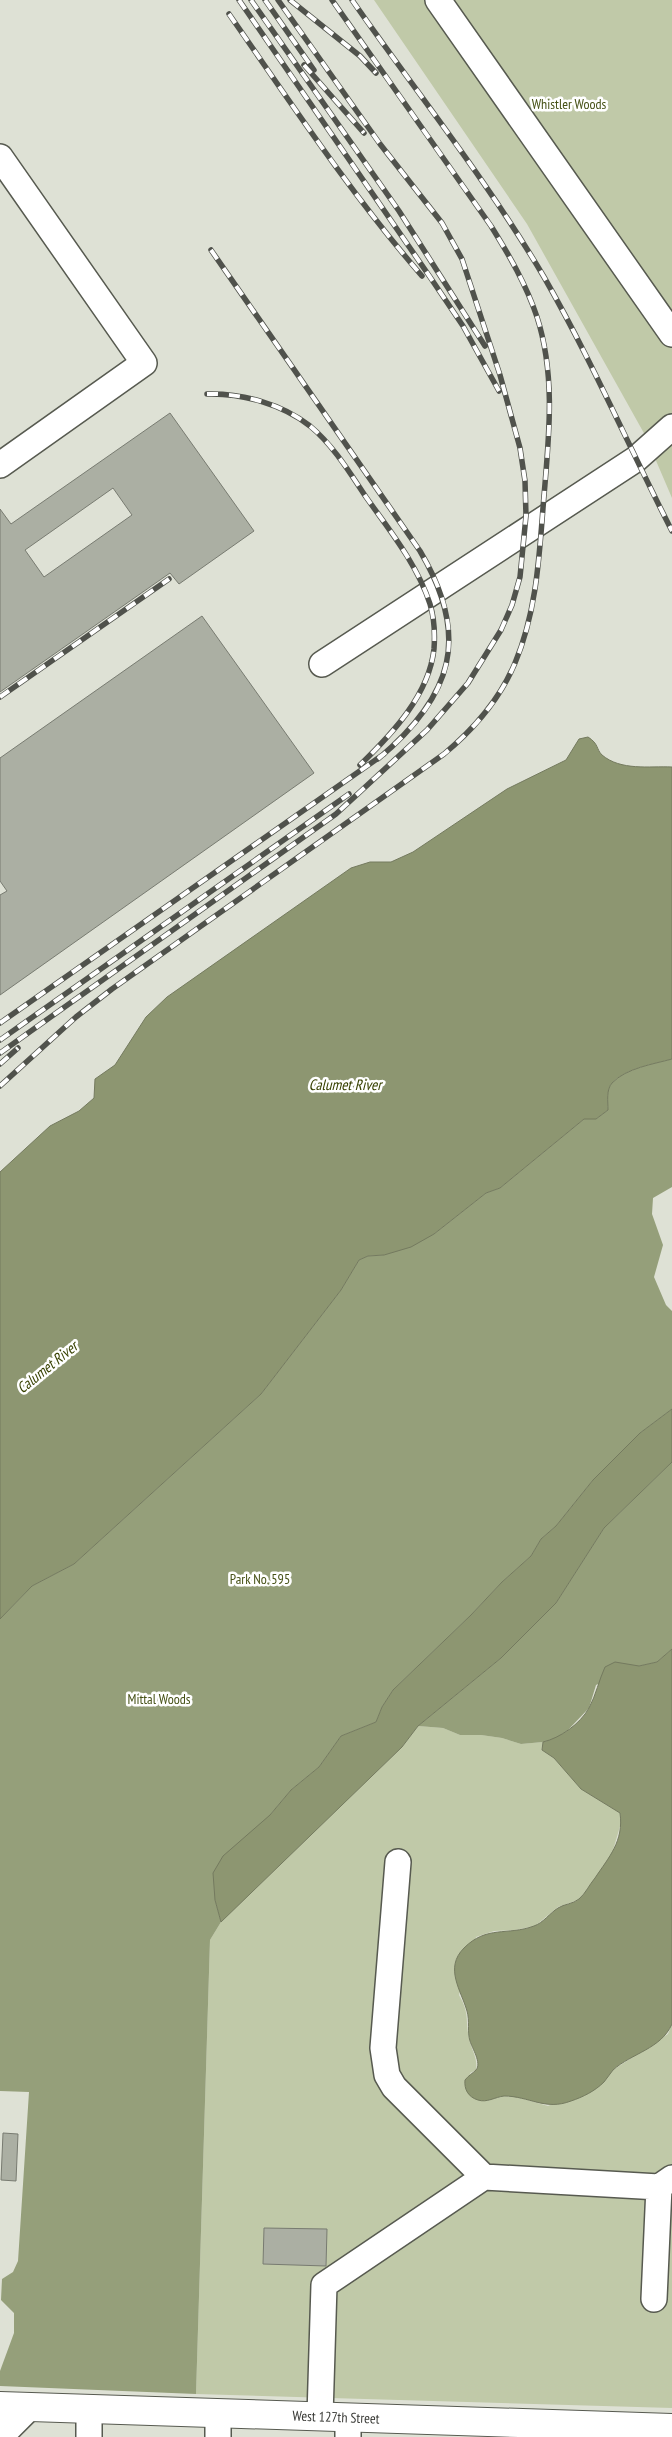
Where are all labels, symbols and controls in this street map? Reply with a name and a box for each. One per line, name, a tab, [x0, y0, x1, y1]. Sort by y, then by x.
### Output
park label: Whistler Woods	[532, 95, 607, 113]
water label: Calumet River	[309, 1075, 383, 1094]
water label: Calumet River	[13, 1336, 83, 1397]
park label: Park No. 595	[230, 1570, 290, 1588]
park label: Mittal Woods	[127, 1690, 191, 1708]
street label: West 127th Street	[292, 2406, 380, 2428]

